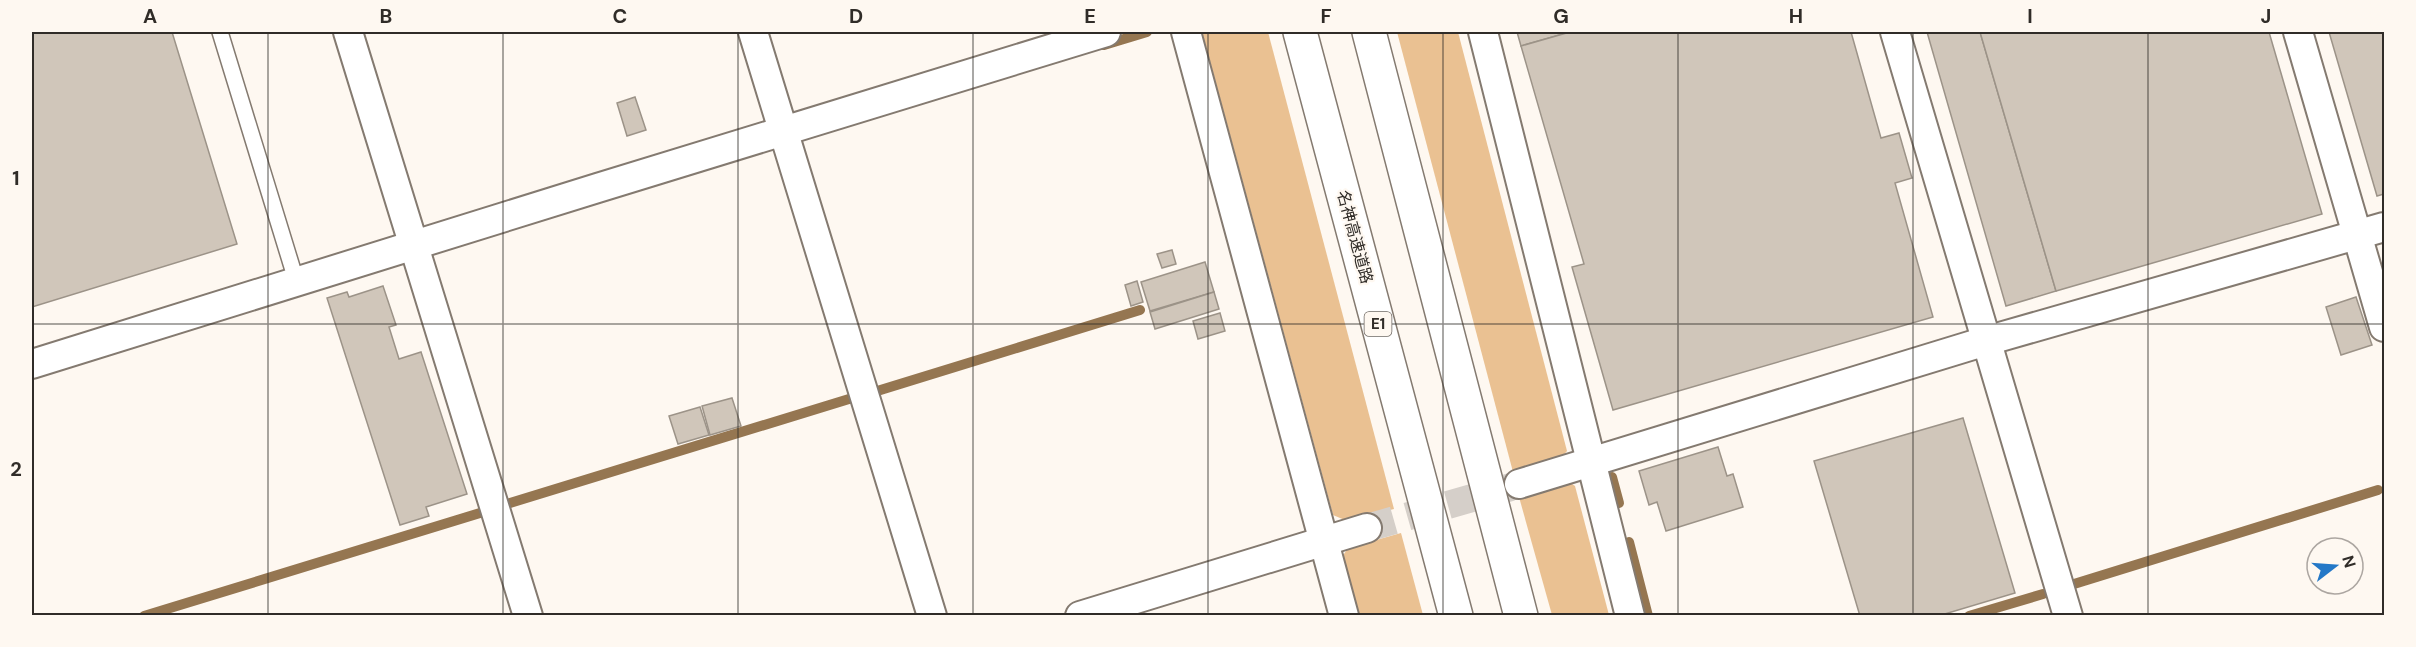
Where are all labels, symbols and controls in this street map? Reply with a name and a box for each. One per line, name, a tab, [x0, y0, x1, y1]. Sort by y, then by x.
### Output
text: A	[143, 3, 157, 29]
text: B	[380, 3, 392, 29]
text: C	[613, 3, 627, 29]
text: D	[849, 3, 863, 29]
text: E	[1084, 3, 1096, 29]
text: F	[1320, 3, 1332, 29]
text: G	[1553, 3, 1569, 29]
text: H	[1789, 3, 1803, 29]
text: I	[2027, 3, 2033, 29]
text: J	[2261, 3, 2271, 29]
text: 1	[12, 165, 20, 191]
street label: 名神高速道路	[1332, 188, 1378, 286]
road number: E1	[1364, 312, 1392, 336]
text: 2	[10, 456, 22, 482]
north arrow	[2305, 536, 2365, 596]
text: N	[2337, 553, 2361, 570]

